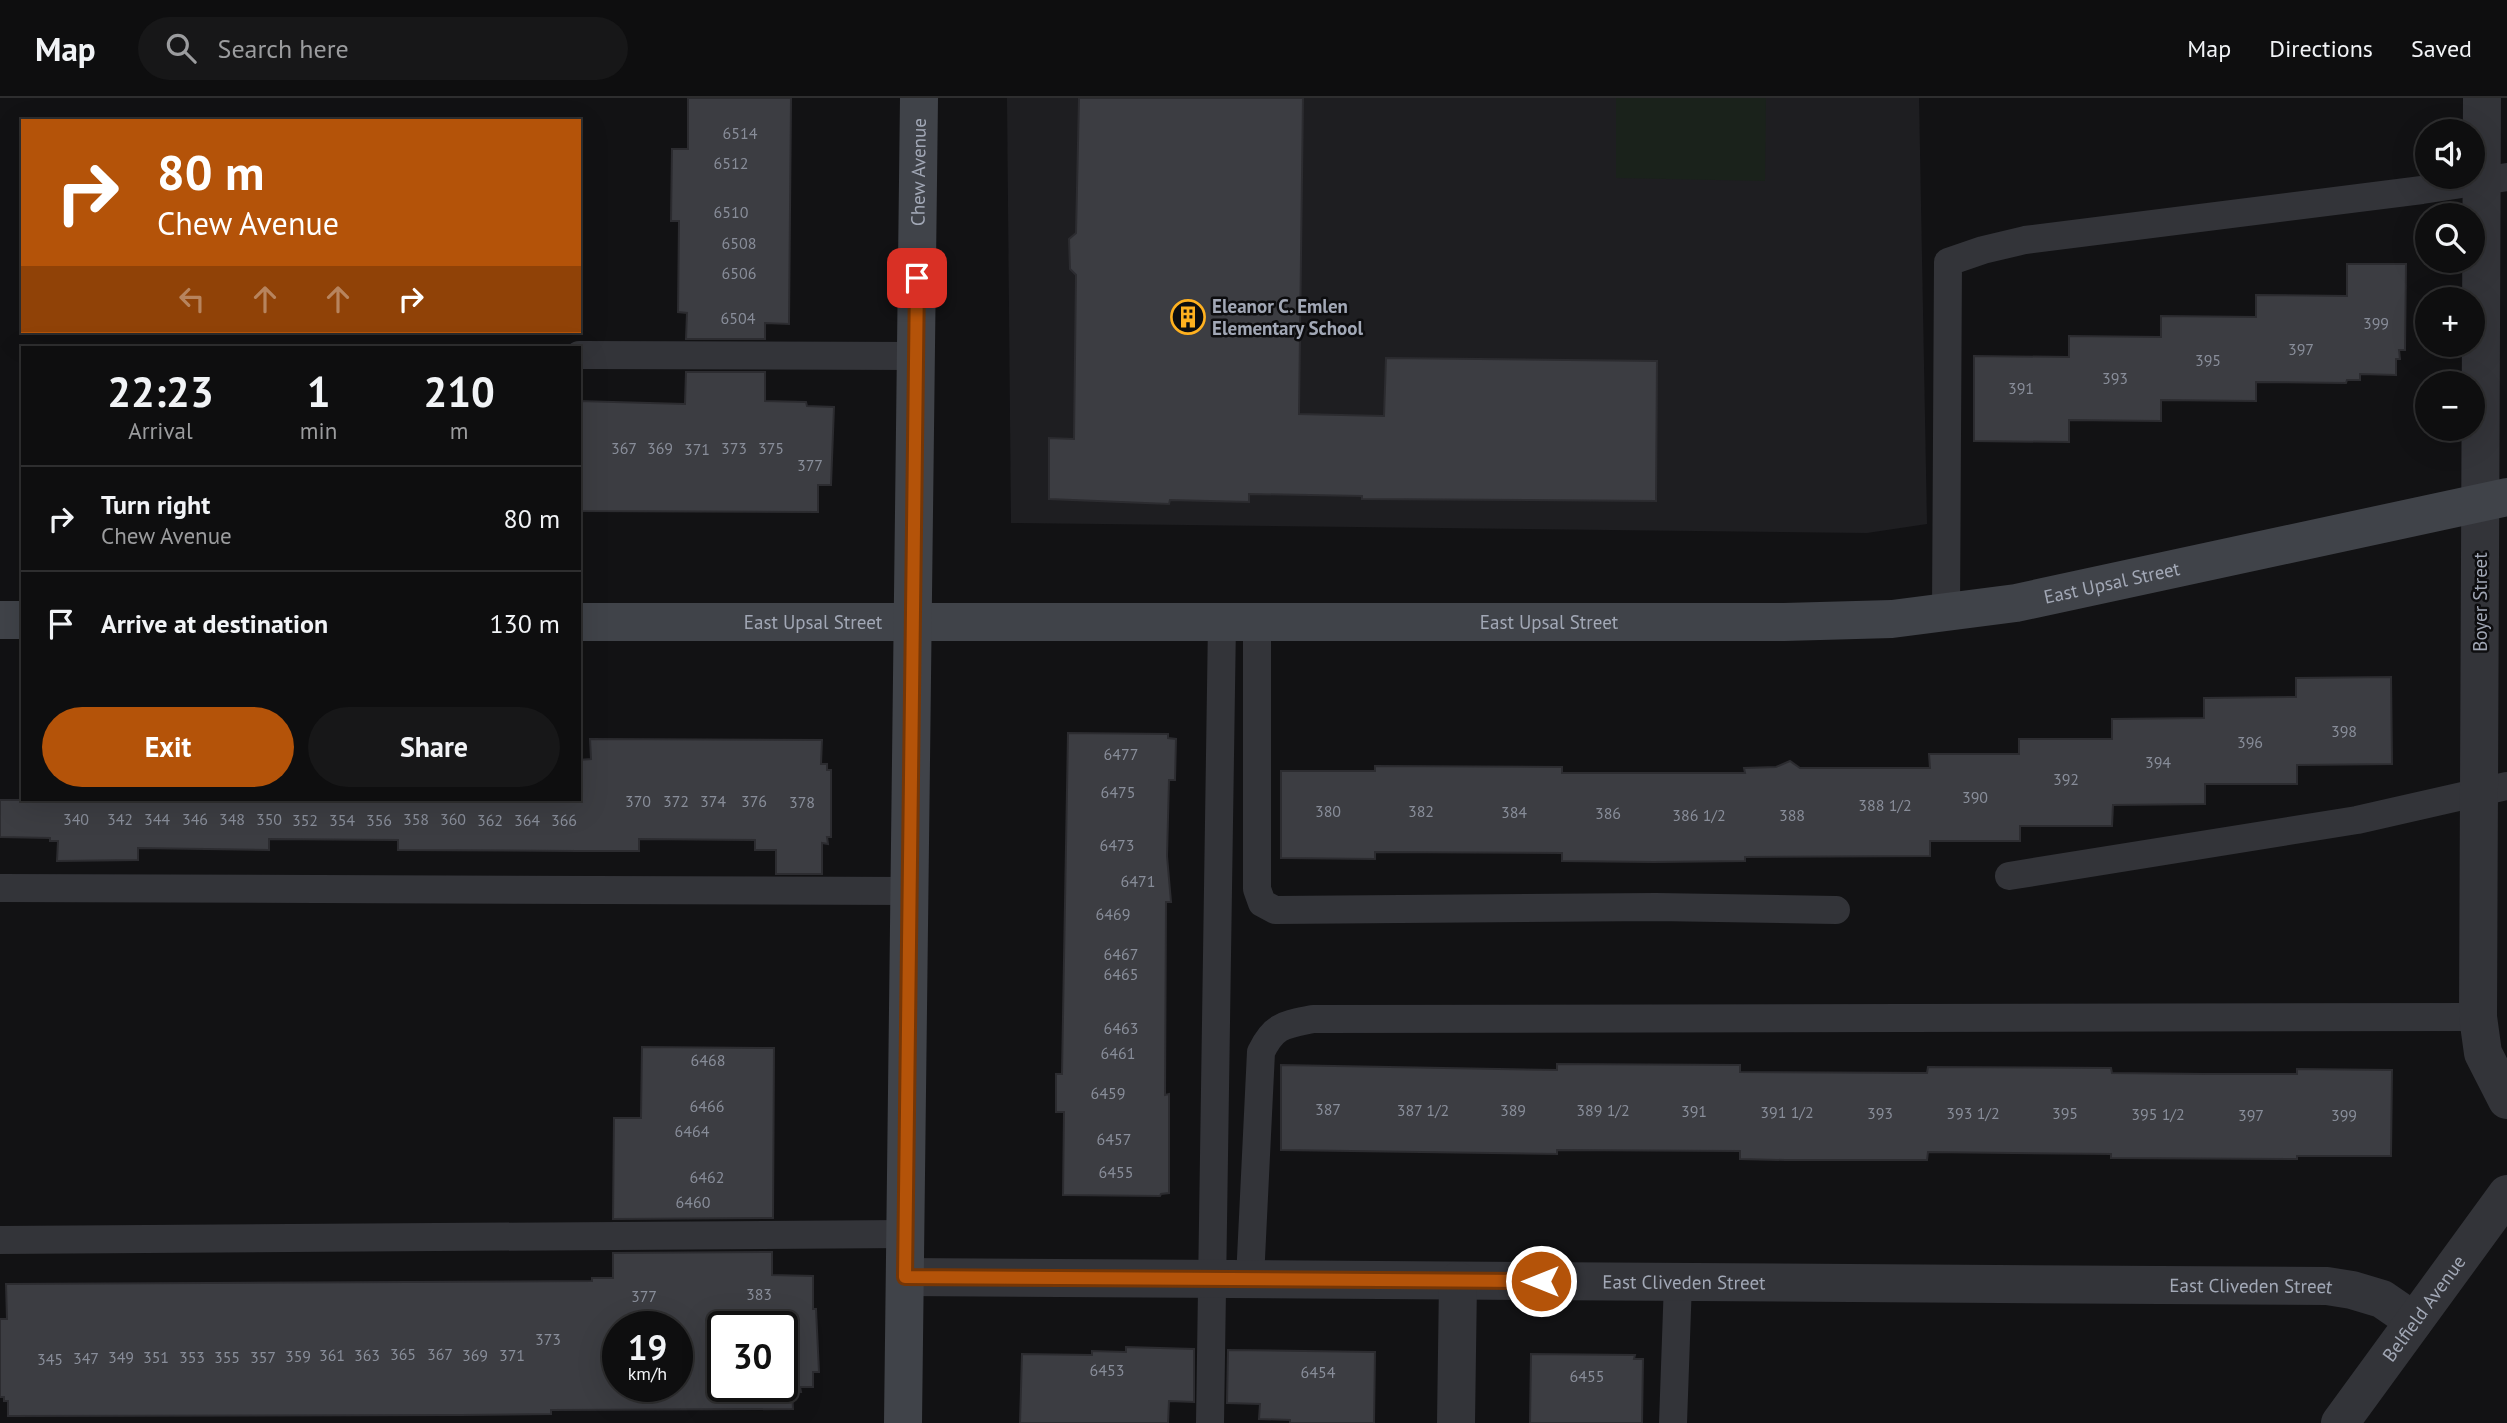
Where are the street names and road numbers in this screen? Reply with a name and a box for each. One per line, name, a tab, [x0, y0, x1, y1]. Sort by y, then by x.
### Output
street label: Chew Avenue	[905, 118, 931, 226]
street label: Boyer Street	[2468, 552, 2492, 652]
street label: East Upsal Street	[2042, 556, 2182, 609]
street label: East Upsal Street	[744, 610, 883, 634]
street label: East Upsal Street	[1480, 610, 1619, 634]
street label: Belfield Avenue	[2377, 1250, 2470, 1366]
street label: East Cliveden Street	[1602, 1269, 1766, 1294]
street label: East Cliveden Street	[2169, 1273, 2335, 1299]

